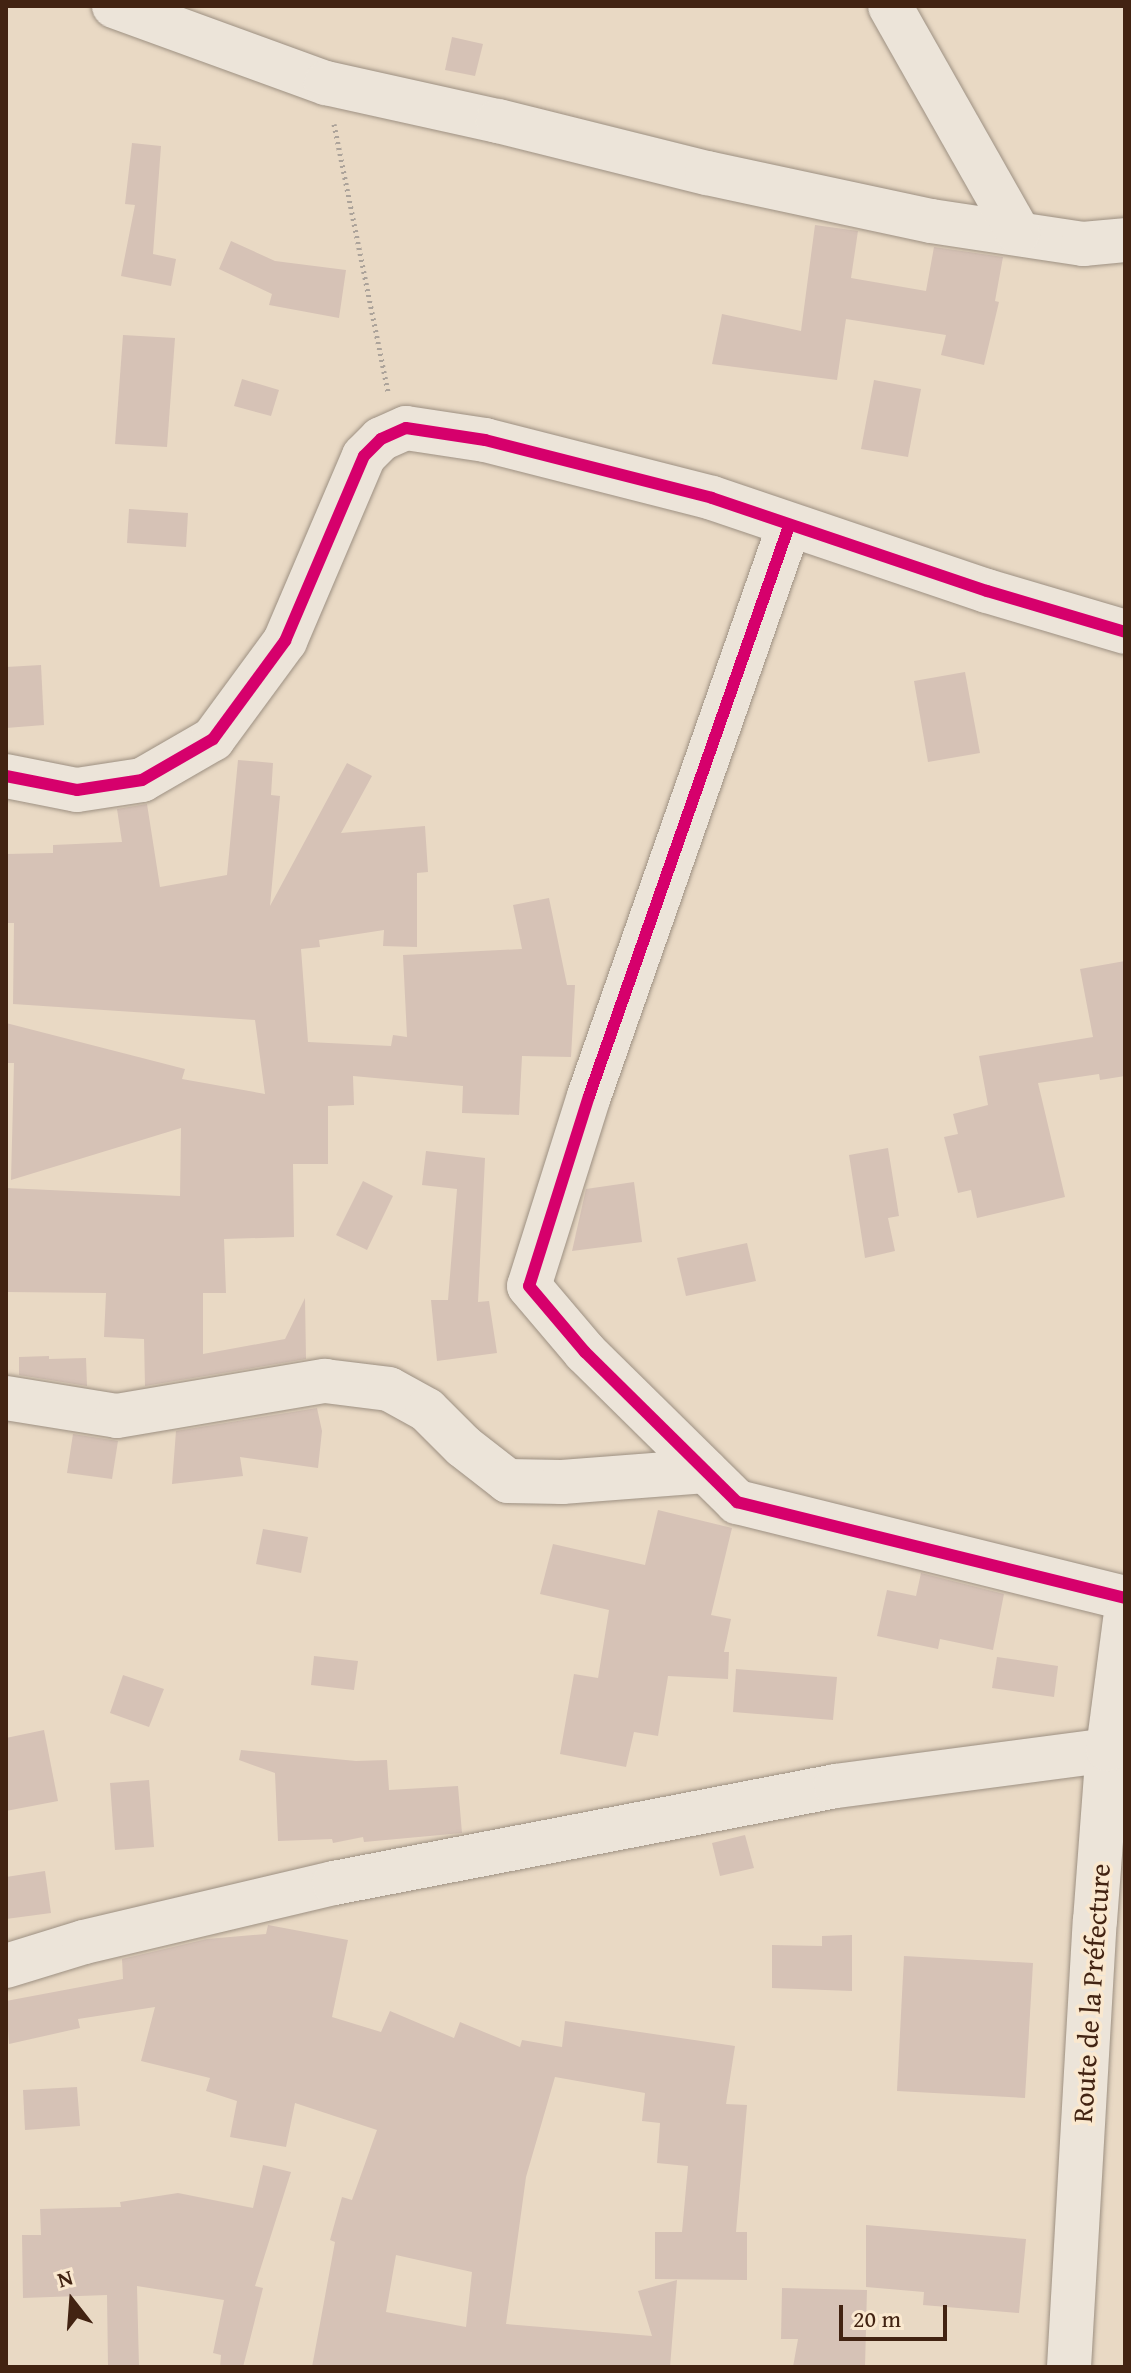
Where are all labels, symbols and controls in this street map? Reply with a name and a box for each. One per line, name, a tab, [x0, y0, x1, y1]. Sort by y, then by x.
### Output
street label: Route de la Préfecture	[1065, 1862, 1117, 2124]
north arrow	[32, 2261, 112, 2341]
text: N	[53, 2261, 77, 2296]
scale bar	[843, 2289, 951, 2339]
text: 20 m	[853, 2301, 901, 2336]

